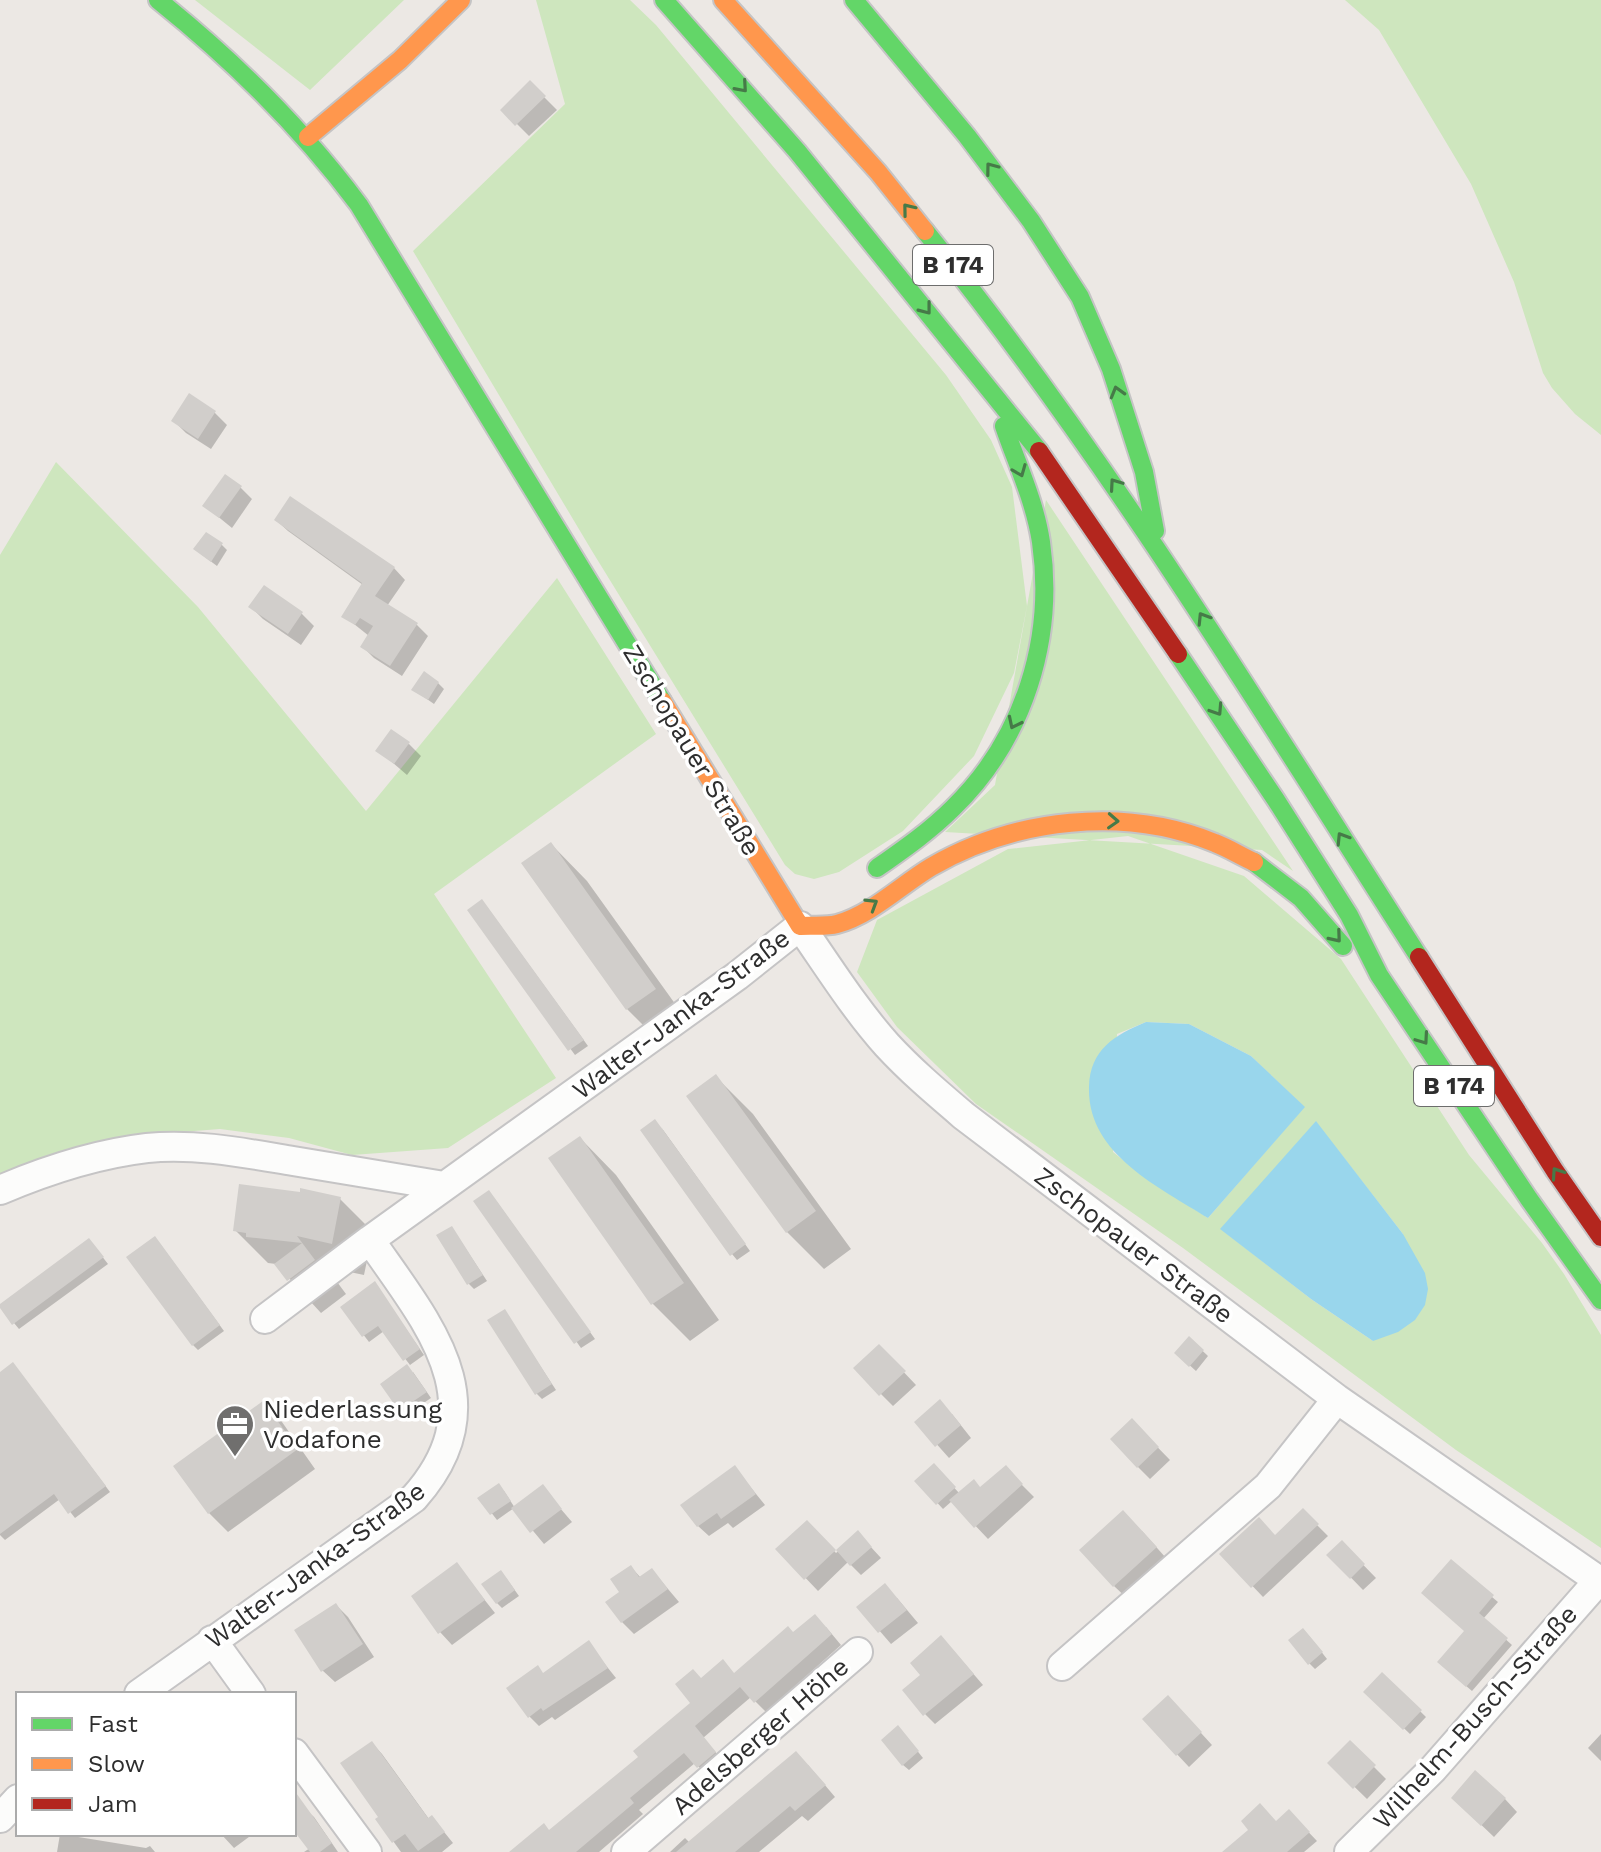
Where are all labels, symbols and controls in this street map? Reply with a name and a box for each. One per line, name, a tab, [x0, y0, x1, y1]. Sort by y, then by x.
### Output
one-way arrow	[733, 78, 747, 93]
one-way arrow	[986, 162, 1000, 176]
one-way arrow	[903, 204, 918, 218]
road number: B 174	[913, 245, 993, 285]
one-way arrow	[916, 301, 930, 315]
one-way arrow	[1110, 386, 1126, 400]
one-way arrow	[1010, 463, 1027, 477]
one-way arrow	[1110, 479, 1125, 493]
one-way arrow	[1197, 613, 1212, 627]
street label: Zschopauer Straße	[617, 639, 767, 861]
one-way arrow	[1208, 701, 1223, 716]
one-way arrow	[1008, 715, 1024, 729]
one-way arrow	[1107, 812, 1120, 829]
one-way arrow	[1337, 832, 1352, 847]
one-way arrow	[863, 898, 878, 913]
street label: Walter-Janka-Straße	[567, 923, 795, 1105]
one-way arrow	[1326, 928, 1341, 942]
one-way arrow	[1413, 1030, 1428, 1044]
road number: B 174	[1414, 1066, 1494, 1106]
street label: Zschopauer Straße	[1029, 1161, 1239, 1329]
one-way arrow	[1552, 1167, 1567, 1182]
place label: Niederlassung Vodafone	[263, 1394, 442, 1454]
office icon: Niederlassung Vodafone	[214, 1403, 256, 1458]
street label: Walter-Janka-Straße	[199, 1475, 431, 1655]
street label: Wilhelm-Busch-Straße	[1367, 1599, 1583, 1835]
street label: Adelsberger Höhe	[665, 1651, 855, 1821]
legend	[16, 1692, 296, 1836]
text: Fast	[88, 1710, 138, 1738]
text: Slow	[88, 1750, 145, 1778]
text: Jam	[88, 1790, 138, 1818]

